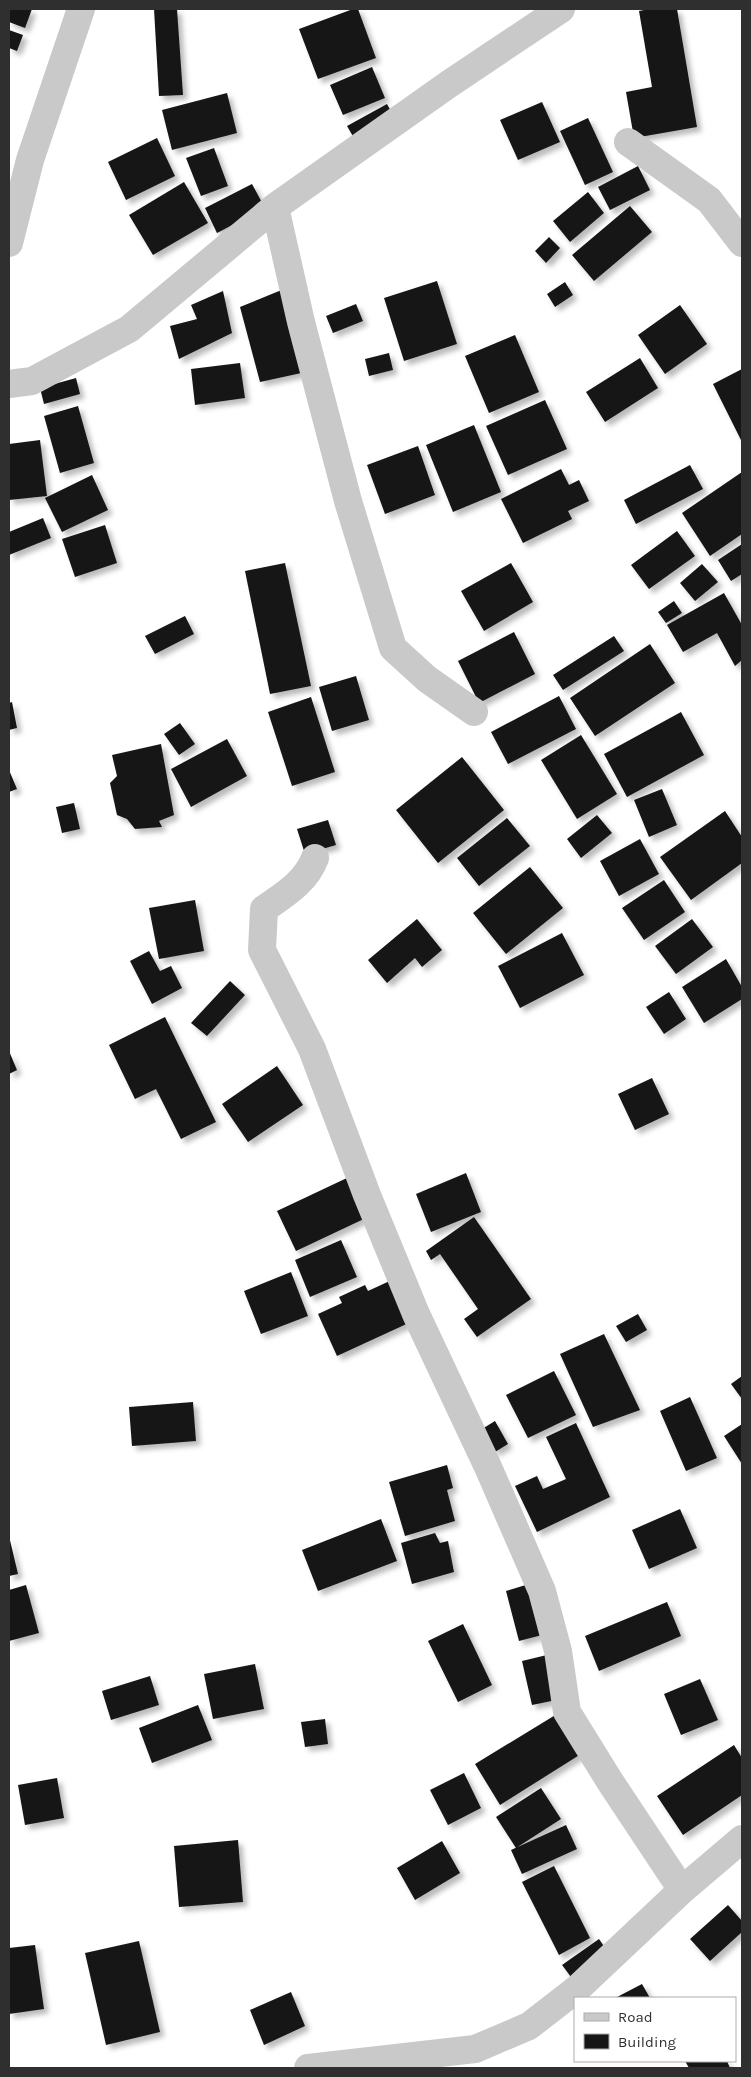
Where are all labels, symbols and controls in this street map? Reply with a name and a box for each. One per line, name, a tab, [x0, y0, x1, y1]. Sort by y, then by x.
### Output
legend	[574, 1997, 736, 2062]
text: Road	[618, 2008, 653, 2026]
text: Building	[618, 2033, 676, 2051]

